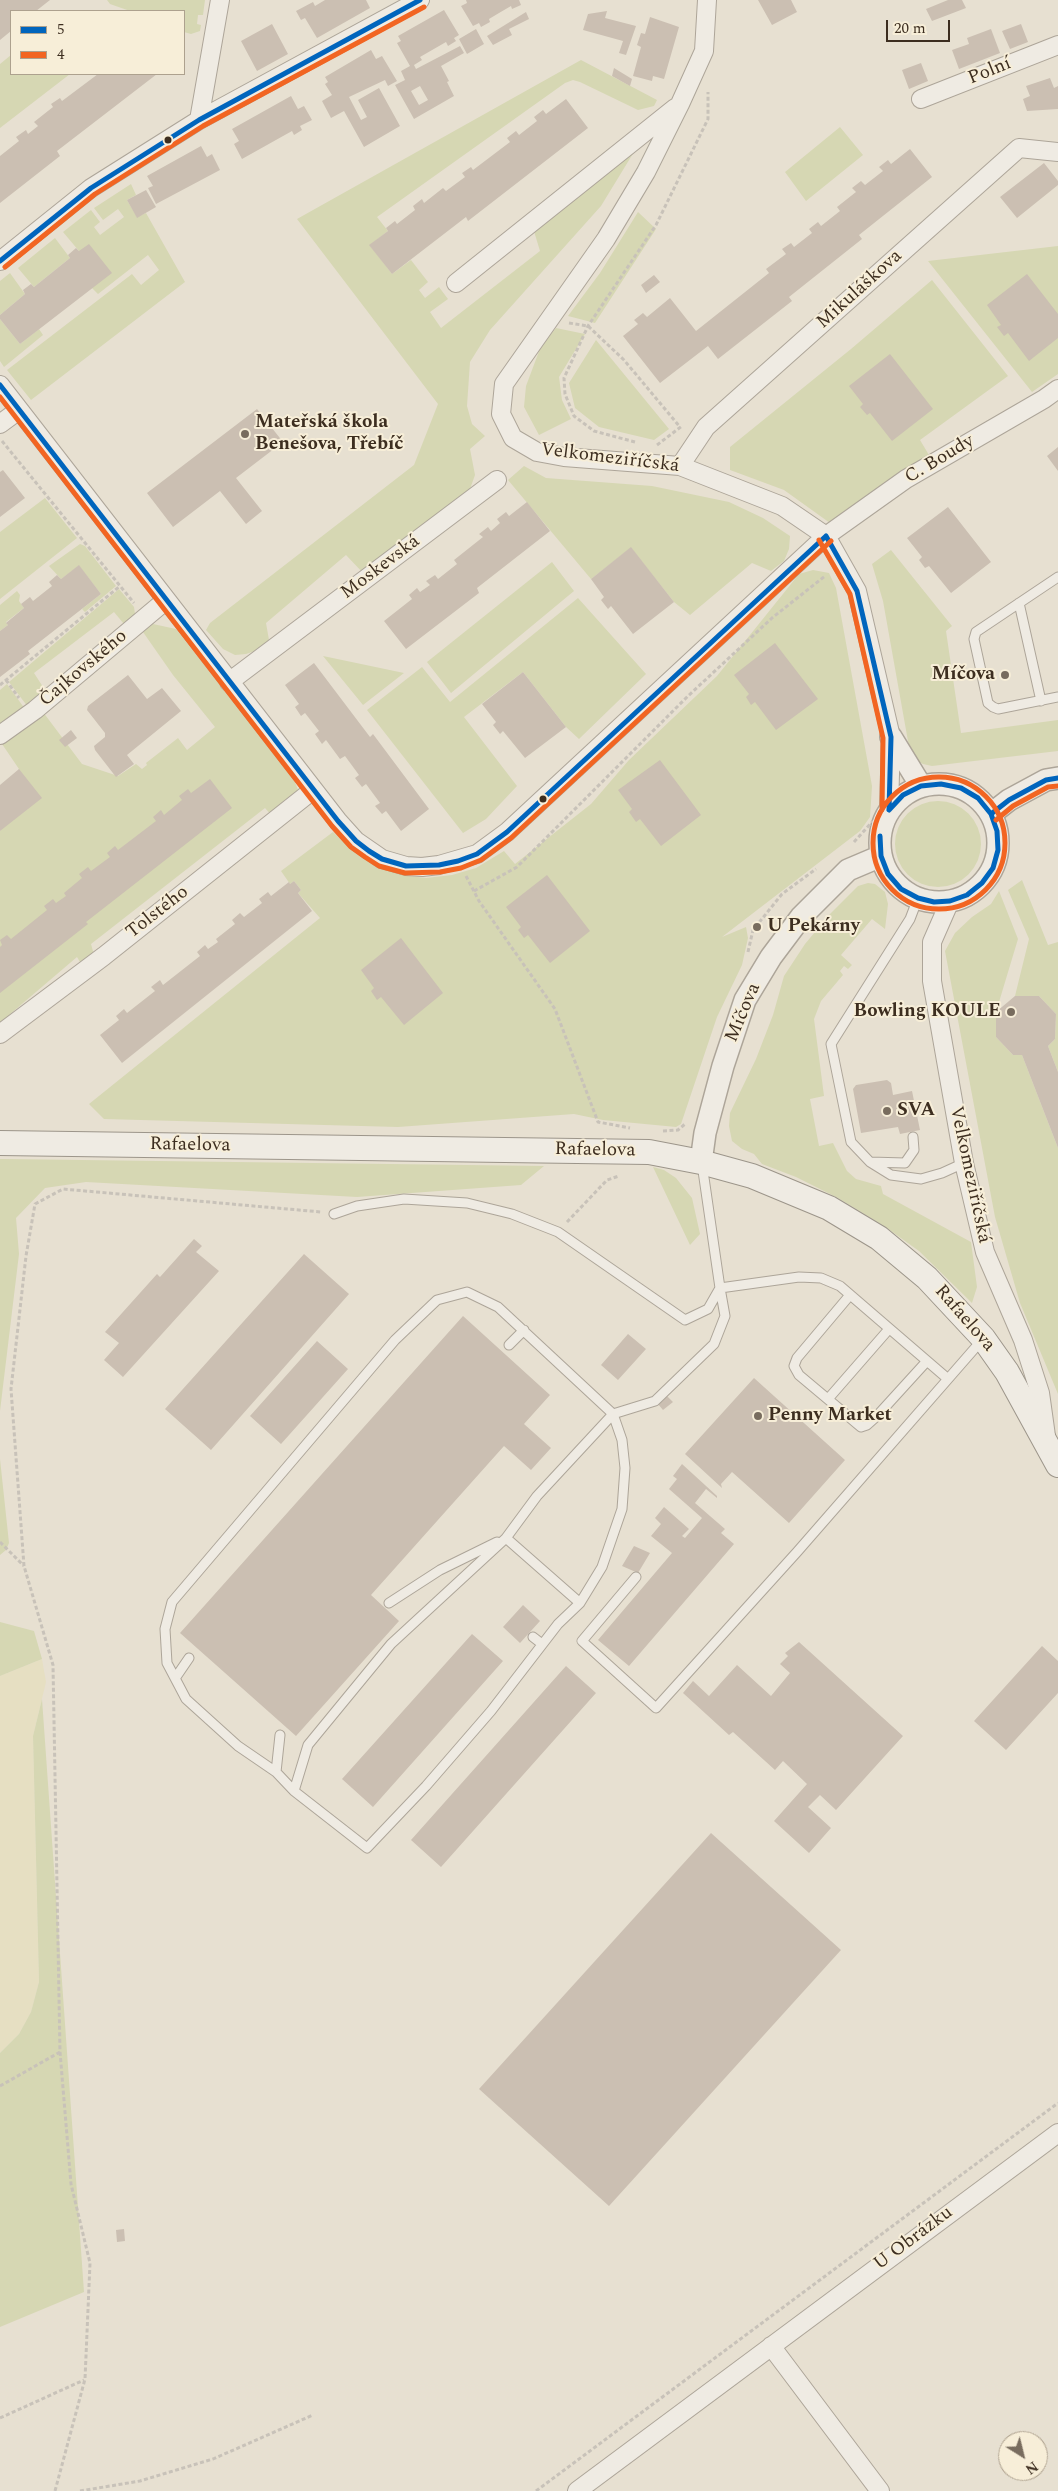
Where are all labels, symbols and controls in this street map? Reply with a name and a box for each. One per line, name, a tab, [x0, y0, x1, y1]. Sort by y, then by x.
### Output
legend	[10, 10, 185, 75]
scale bar	[888, 10, 952, 42]
text: 20 m	[894, 17, 926, 40]
text: 5	[57, 18, 65, 41]
text: 4	[57, 43, 65, 66]
street label: Polní	[965, 53, 1015, 91]
unlabelled marker	[163, 135, 173, 145]
street label: Mikuláškova	[813, 246, 907, 334]
place label: Mateřská škola Benešova, Třebíč	[255, 412, 404, 456]
marker: Mateřská škola Benešova, Třebíč	[239, 428, 251, 440]
street label: C. Boudy	[901, 430, 979, 490]
street label: Velkomeziříčská	[539, 439, 681, 479]
street label: Moskevská	[337, 531, 425, 605]
street label: Čajkovského	[35, 626, 133, 712]
place label: Míčova	[931, 664, 995, 686]
marker: Míčova	[999, 669, 1011, 681]
unlabelled marker	[538, 794, 548, 804]
street label: Tolstého	[122, 882, 194, 944]
place label: U Pekárny	[767, 916, 860, 938]
marker: U Pekárny	[751, 921, 763, 933]
street label: Míčova	[721, 980, 767, 1046]
place label: Bowling KOULE	[854, 1001, 1001, 1023]
marker: Bowling KOULE	[1005, 1006, 1017, 1018]
place label: SVA	[897, 1100, 935, 1122]
street label: Velkomeziříčská	[943, 1104, 995, 1246]
marker: SVA	[881, 1105, 893, 1117]
street label: Rafaelova	[149, 1134, 231, 1158]
street label: Rafaelova	[554, 1139, 636, 1163]
street label: Rafaelova	[929, 1281, 999, 1357]
place label: Penny Market	[768, 1405, 892, 1427]
marker: Penny Market	[752, 1410, 764, 1422]
street label: U Obrázku	[870, 2202, 958, 2276]
north arrow	[998, 2431, 1048, 2481]
text: N	[1021, 2456, 1042, 2480]

